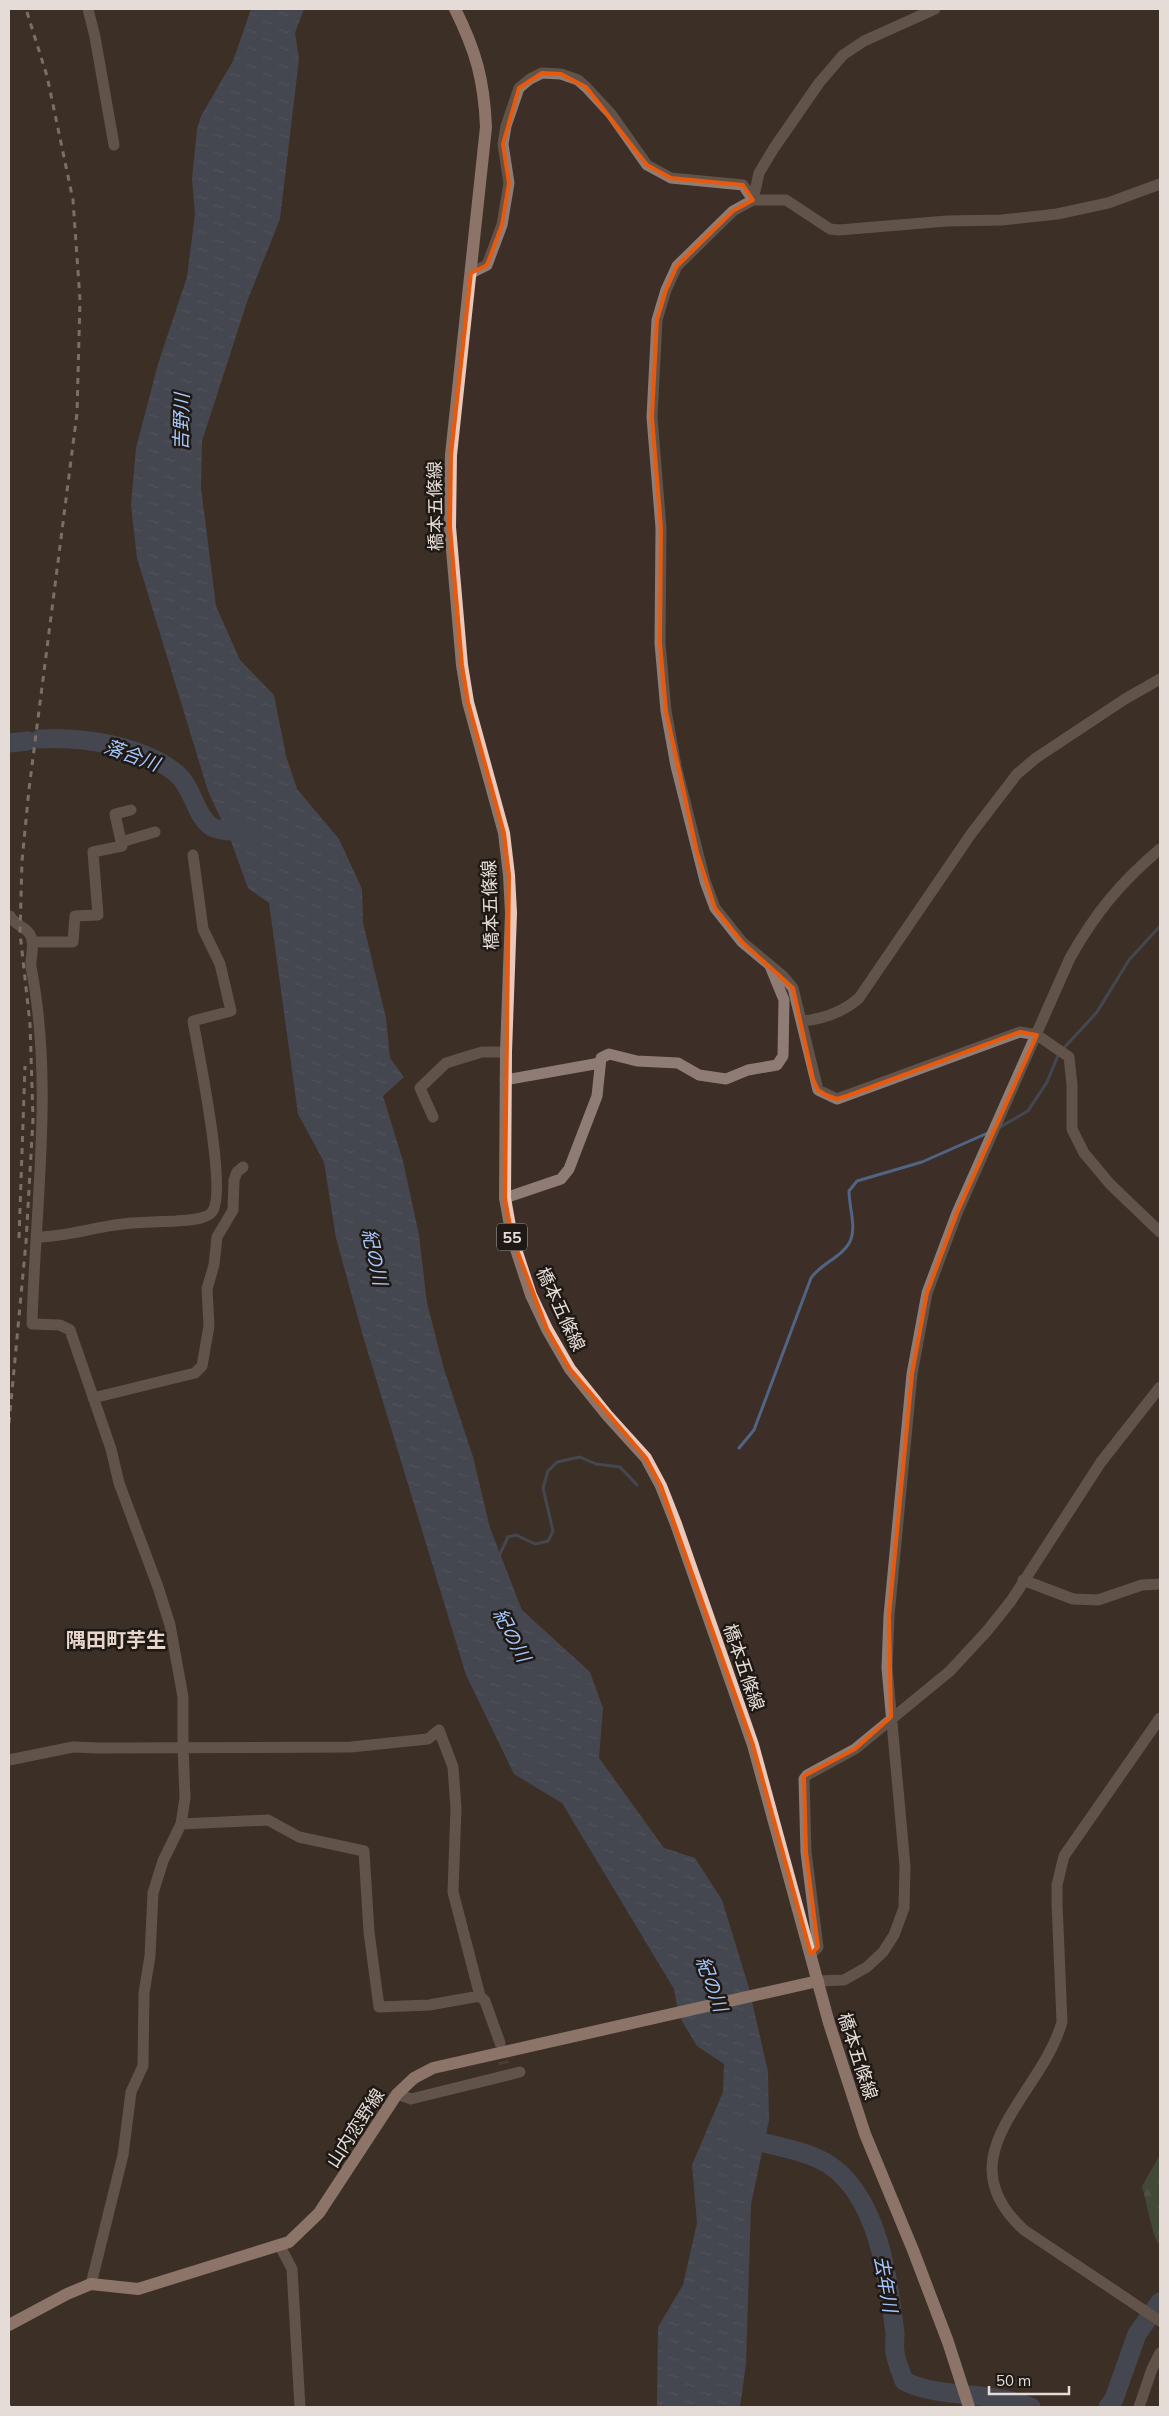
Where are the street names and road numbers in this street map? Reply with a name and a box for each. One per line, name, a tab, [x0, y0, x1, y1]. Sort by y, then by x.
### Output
street label: 橋本五條線	[423, 461, 447, 551]
street label: 橋本五條線	[477, 860, 503, 950]
road number: 55	[497, 1224, 527, 1250]
street label: 橋本五條線	[532, 1263, 590, 1355]
street label: 橋本五條線	[718, 1621, 770, 1713]
street label: 橋本五條線	[833, 2010, 883, 2102]
street label: 山内恋野線	[321, 2084, 389, 2172]

